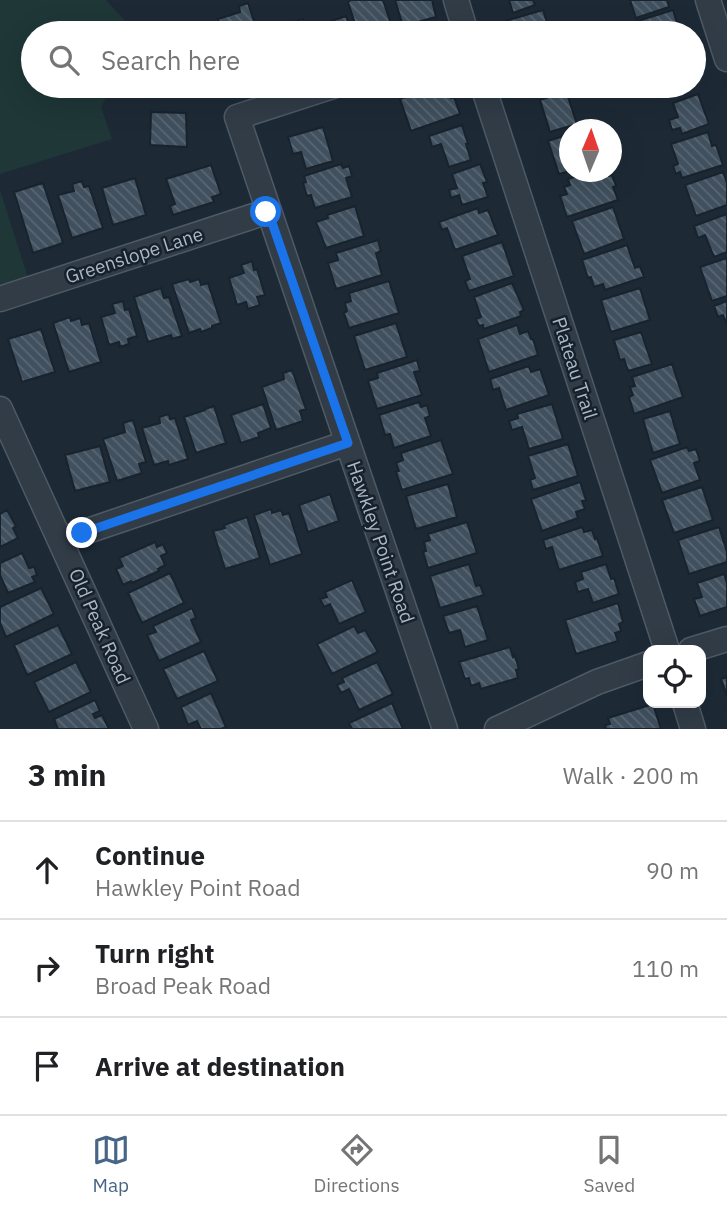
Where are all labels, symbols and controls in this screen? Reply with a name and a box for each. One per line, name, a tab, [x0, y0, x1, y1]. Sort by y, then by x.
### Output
search box	[21, 21, 706, 98]
icon: search	[45, 41, 83, 79]
text: Search here	[101, 43, 240, 77]
north arrow	[559, 119, 622, 182]
route start	[250, 196, 281, 227]
street label: Greenslope Lane	[62, 221, 206, 289]
street label: Plateau Trail	[547, 314, 603, 422]
street label: Hawkley Point Road	[342, 458, 420, 626]
route end	[66, 517, 97, 548]
street label: Old Peak Road	[64, 564, 136, 688]
map controls	[643, 645, 706, 708]
button: locate	[643, 645, 706, 708]
text: 3 min	[28, 755, 106, 794]
text: Walk · 200 m	[563, 760, 699, 790]
text: Continue	[95, 838, 205, 872]
icon: ahead	[28, 851, 66, 889]
text: 90 m	[646, 855, 699, 885]
text: Hawkley Point Road	[95, 872, 300, 902]
text: Turn right	[95, 936, 214, 970]
icon: right	[28, 949, 66, 987]
text: 110 m	[632, 953, 699, 983]
text: Broad Peak Road	[95, 970, 271, 1000]
icon: arrive	[28, 1047, 66, 1085]
text: Arrive at destination	[95, 1049, 345, 1083]
tab: Map	[92, 1131, 130, 1197]
tab: Directions	[313, 1131, 400, 1197]
tab: Saved	[584, 1131, 635, 1197]

